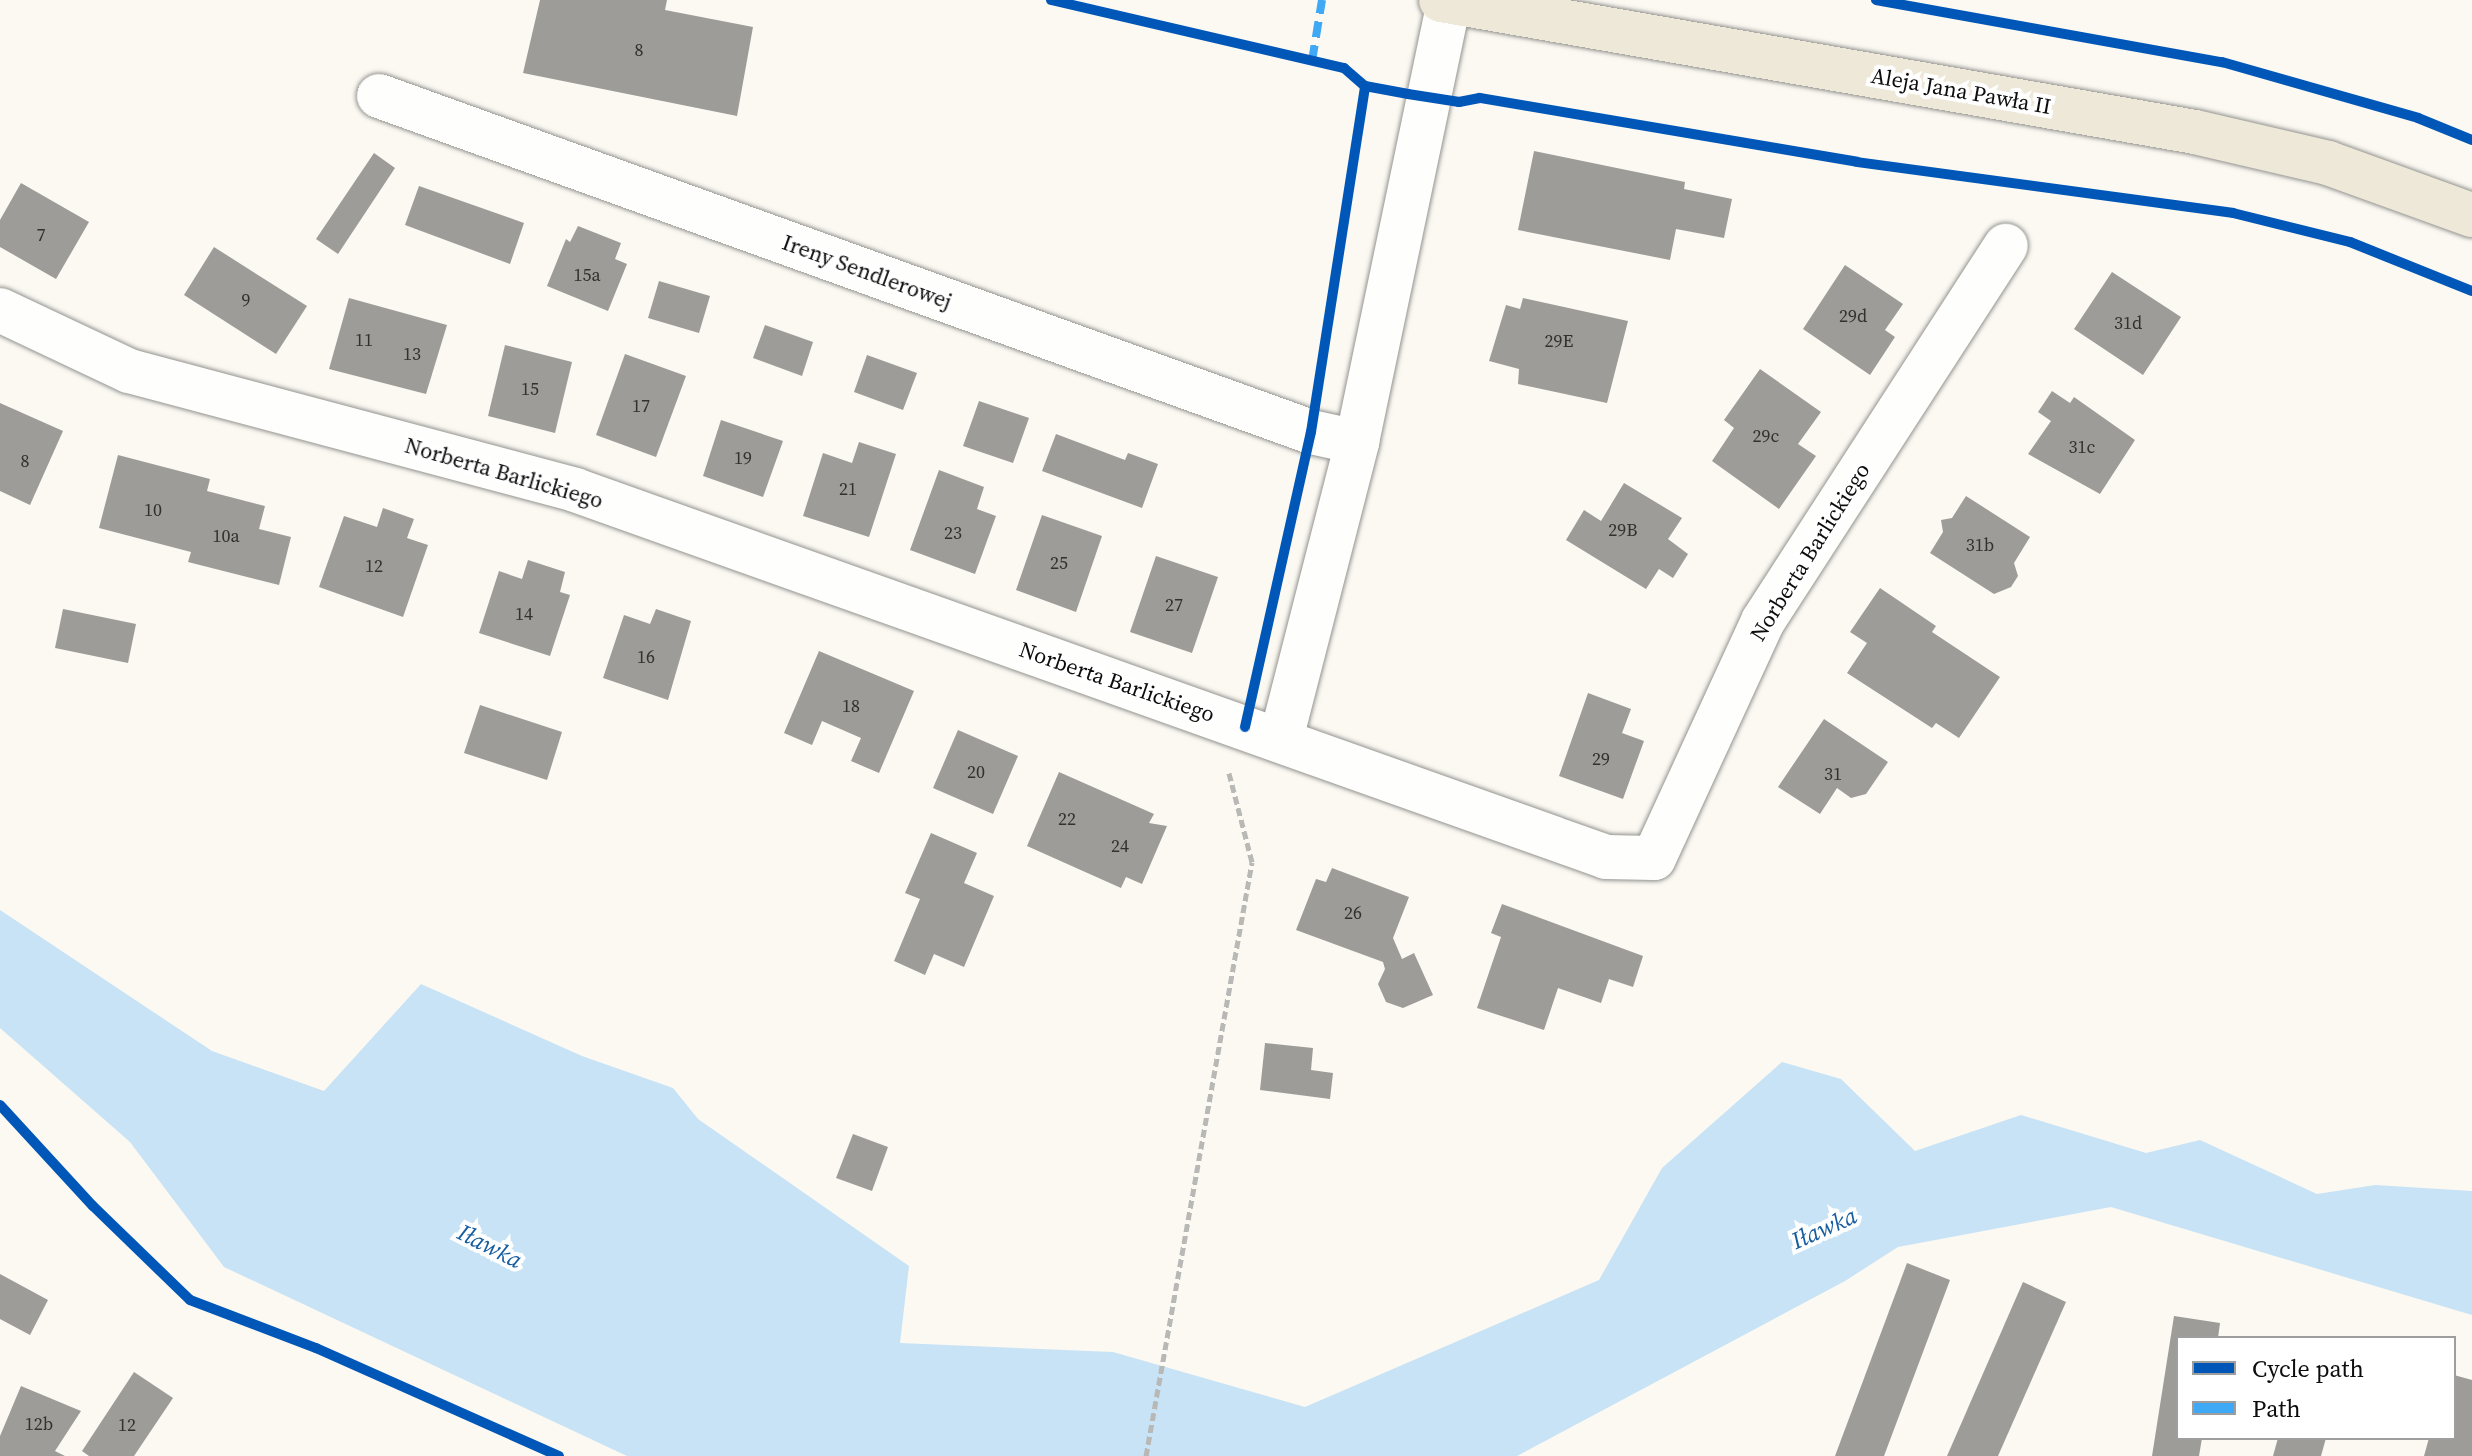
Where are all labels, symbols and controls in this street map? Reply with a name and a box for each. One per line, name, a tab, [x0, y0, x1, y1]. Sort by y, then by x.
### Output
house number: 8	[635, 39, 643, 61]
street label: Aleja Jana Pawła II	[1869, 62, 2053, 120]
house number: 7	[37, 224, 45, 246]
street label: Ireny Sendlerowej	[779, 229, 955, 315]
house number: 15a	[573, 264, 601, 286]
house number: 9	[242, 289, 250, 311]
house number: 29d	[1839, 305, 1867, 327]
house number: 31d	[2114, 312, 2142, 334]
house number: 11	[355, 329, 373, 351]
house number: 29E	[1545, 330, 1573, 352]
house number: 13	[403, 343, 421, 365]
house number: 15	[521, 378, 539, 400]
house number: 17	[632, 395, 650, 417]
house number: 29c	[1753, 425, 1779, 447]
street label: Norberta Barlickiego	[402, 432, 606, 514]
house number: 31c	[2069, 436, 2095, 458]
house number: 19	[734, 447, 752, 469]
house number: 8	[21, 450, 29, 472]
street label: Norberta Barlickiego	[1745, 458, 1875, 646]
house number: 21	[839, 478, 857, 500]
house number: 10	[144, 499, 162, 521]
house number: 29B	[1608, 519, 1638, 541]
house number: 23	[944, 522, 962, 544]
house number: 10a	[212, 525, 240, 547]
house number: 31b	[1966, 534, 1994, 556]
house number: 25	[1050, 552, 1068, 574]
house number: 12	[365, 555, 383, 577]
house number: 27	[1165, 594, 1183, 616]
house number: 14	[515, 603, 533, 625]
street label: Norberta Barlickiego	[1016, 636, 1218, 728]
house number: 16	[637, 646, 655, 668]
house number: 18	[842, 695, 860, 717]
house number: 29	[1592, 748, 1610, 770]
house number: 20	[967, 761, 985, 783]
house number: 31	[1824, 763, 1842, 785]
house number: 22	[1058, 808, 1076, 830]
house number: 24	[1111, 835, 1129, 857]
house number: 26	[1344, 902, 1362, 924]
water label: Iławka	[1787, 1201, 1861, 1255]
water label: Iławka	[453, 1218, 527, 1274]
legend	[2176, 1336, 2456, 1440]
text: Cycle path	[2252, 1352, 2364, 1385]
text: Path	[2252, 1392, 2301, 1425]
house number: 12b	[25, 1413, 53, 1435]
house number: 12	[118, 1414, 136, 1436]

